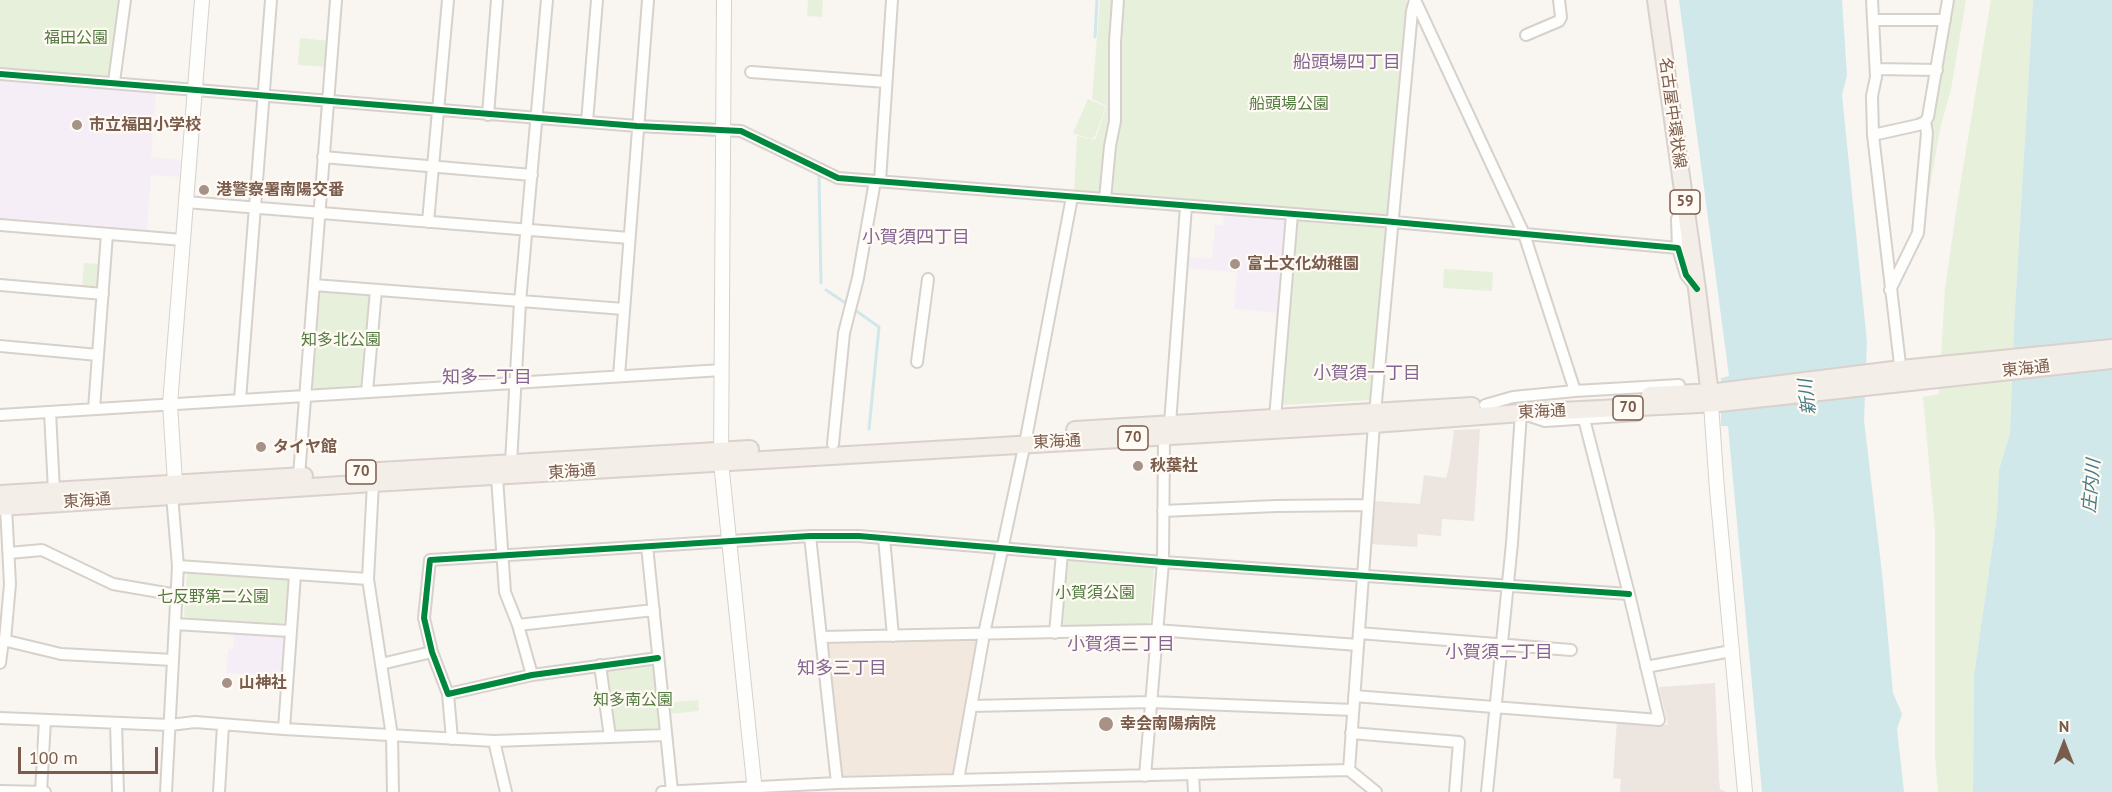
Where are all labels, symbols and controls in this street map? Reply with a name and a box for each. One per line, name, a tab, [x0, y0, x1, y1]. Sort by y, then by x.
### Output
park label: 福田公園	[44, 28, 108, 48]
district label: 船頭場四丁目	[1293, 52, 1401, 74]
street label: 名古屋中環状線	[1655, 56, 1689, 170]
park label: 船頭場公園	[1249, 94, 1329, 114]
place label: 市立福田小学校	[89, 115, 201, 135]
marker: 市立福田小学校	[70, 118, 84, 132]
place label: 港警察署南陽交番	[216, 180, 344, 200]
marker: 港警察署南陽交番	[197, 183, 211, 197]
road number: 59	[1670, 190, 1700, 214]
district label: 小賀須四丁目	[862, 227, 970, 249]
place label: 富士文化幼稚園	[1247, 254, 1359, 274]
marker: 富士文化幼稚園	[1228, 257, 1242, 271]
park label: 知多北公園	[301, 330, 381, 350]
street label: 東海通	[2001, 357, 2051, 381]
district label: 小賀須一丁目	[1313, 363, 1421, 385]
district label: 知多一丁目	[442, 367, 532, 389]
water label: 新川	[1795, 378, 1821, 416]
road number: 70	[1613, 396, 1643, 420]
street label: 東海通	[1518, 401, 1566, 423]
road number: 70	[1118, 426, 1148, 450]
street label: 東海通	[1033, 431, 1081, 453]
place label: タイヤ館	[273, 437, 337, 457]
marker: タイヤ館	[254, 440, 268, 454]
place label: 秋葉社	[1150, 456, 1198, 476]
water label: 庄内川	[2079, 458, 2105, 514]
marker: 秋葉社	[1131, 459, 1145, 473]
road number: 70	[346, 460, 376, 484]
street label: 東海通	[547, 461, 597, 483]
street label: 東海通	[62, 490, 112, 512]
park label: 小賀須公園	[1055, 583, 1135, 603]
park label: 七反野第二公園	[157, 587, 269, 607]
district label: 小賀須三丁目	[1067, 634, 1175, 656]
district label: 小賀須二丁目	[1445, 642, 1553, 664]
district label: 知多三丁目	[797, 658, 887, 680]
place label: 山神社	[239, 673, 287, 693]
marker: 山神社	[220, 676, 234, 690]
park label: 知多南公園	[593, 690, 673, 710]
place label: 幸会南陽病院	[1120, 714, 1216, 734]
north arrow	[2034, 714, 2094, 774]
marker: 幸会南陽病院	[1097, 715, 1115, 733]
text: N	[2059, 716, 2069, 736]
scale bar	[21, 735, 160, 773]
text: 100 m	[29, 746, 78, 769]

